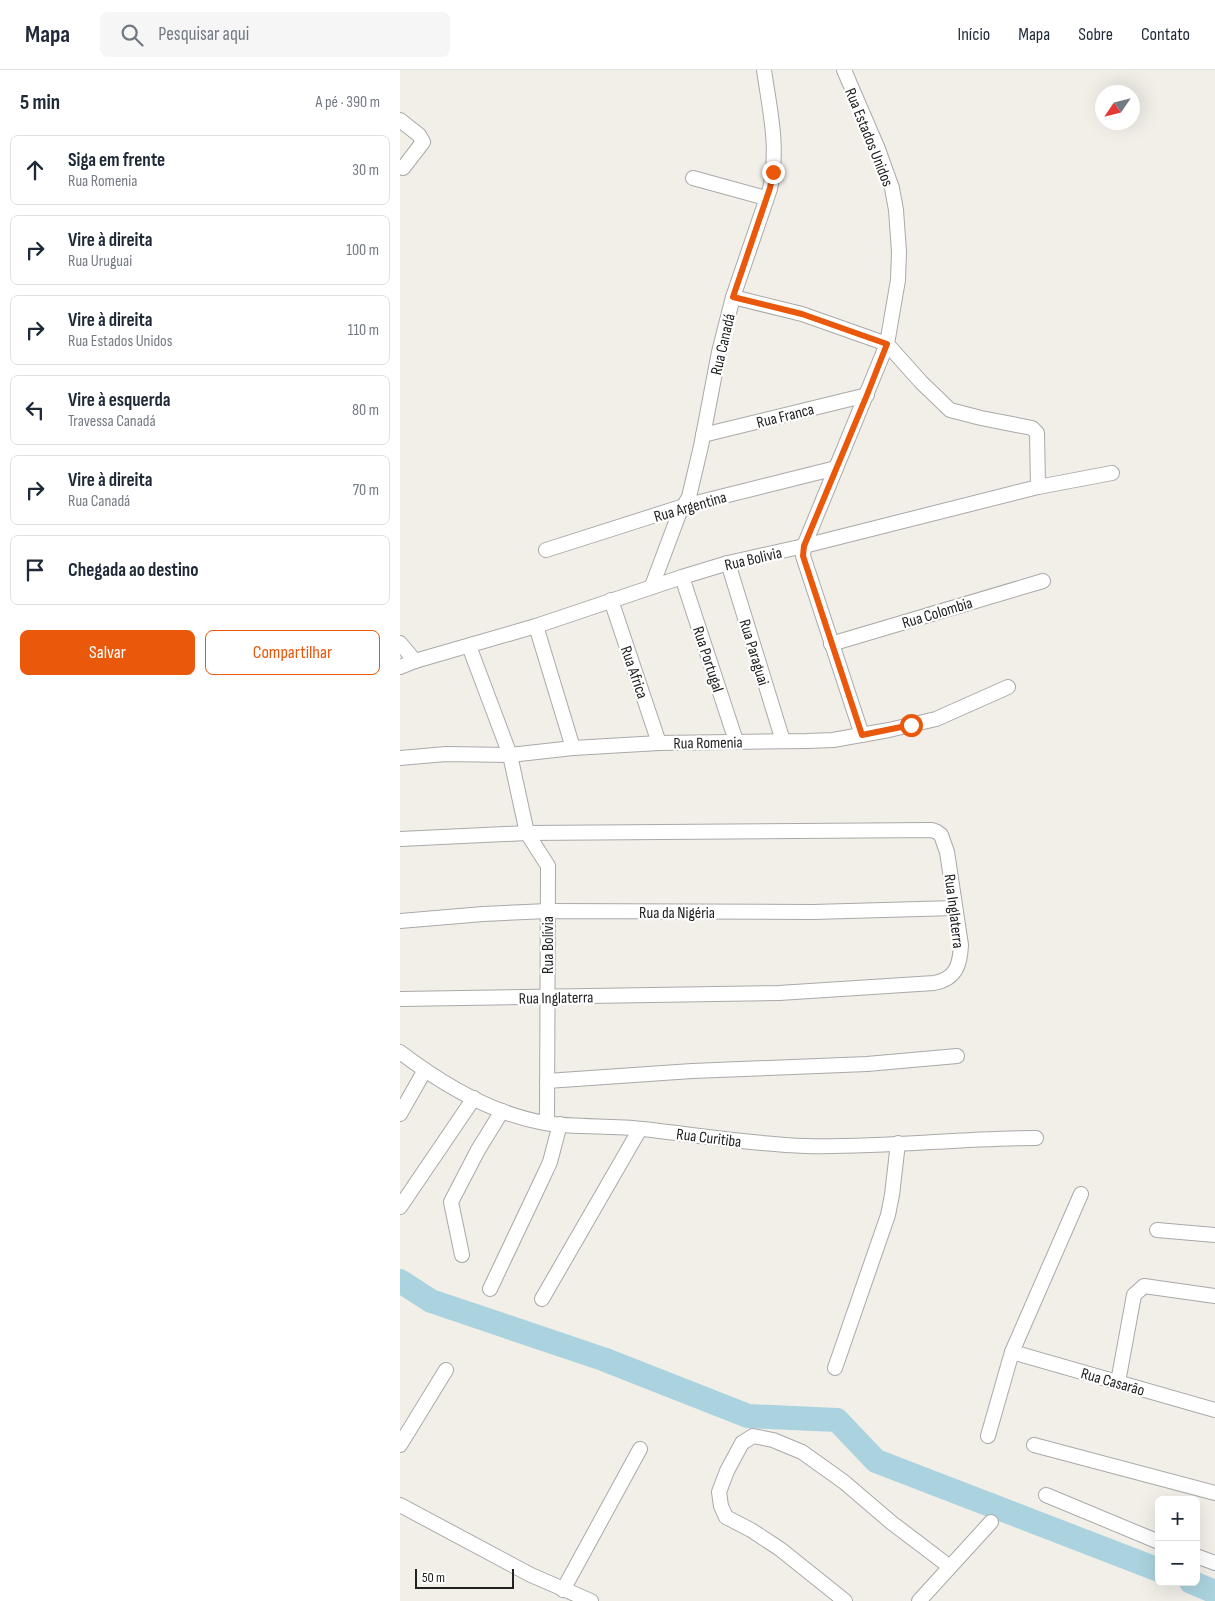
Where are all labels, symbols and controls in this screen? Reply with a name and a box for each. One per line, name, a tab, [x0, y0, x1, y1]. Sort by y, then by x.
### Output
search box	[100, 12, 450, 57]
text: Mapa	[25, 20, 70, 49]
icon: search	[118, 21, 146, 49]
text: Pesquisar aqui	[158, 23, 249, 46]
text: Início	[958, 24, 990, 45]
text: Mapa	[1018, 24, 1050, 45]
text: Sobre	[1078, 24, 1113, 45]
text: Contato	[1141, 24, 1190, 45]
north arrow	[1095, 85, 1140, 130]
street label: Rua Estados Unidos	[840, 86, 897, 190]
text: 5 min	[20, 90, 60, 115]
text: A pé · 390 m	[316, 93, 380, 112]
text: Siga em frente	[68, 149, 165, 172]
icon: ahead	[21, 156, 49, 184]
text: 30 m	[352, 161, 379, 180]
route end	[762, 161, 785, 184]
text: Rua Romenia	[68, 172, 137, 191]
text: Vire à direita	[68, 229, 152, 252]
icon: right	[21, 236, 49, 264]
text: 100 m	[346, 241, 379, 260]
text: Rua Uruguai	[68, 252, 132, 271]
text: Vire à direita	[68, 309, 152, 332]
street label: Rua Canadá	[707, 312, 740, 377]
icon: right	[21, 316, 49, 344]
text: 110 m	[348, 321, 379, 340]
text: Rua Estados Unidos	[68, 332, 172, 351]
text: Vire à esquerda	[68, 389, 170, 412]
icon: left	[21, 396, 49, 424]
street label: Rua Franca	[755, 400, 816, 433]
text: 80 m	[352, 401, 379, 420]
text: Travessa Canadá	[68, 412, 156, 431]
text: Vire à direita	[68, 469, 152, 492]
icon: right	[21, 476, 49, 504]
text: 70 m	[353, 481, 379, 500]
street label: Rua Argentina	[652, 488, 729, 527]
text: Rua Canadá	[68, 492, 130, 511]
street label: Rua Bolivia	[723, 544, 784, 575]
icon: arrive	[21, 556, 49, 584]
text: Chegada ao destino	[68, 559, 198, 582]
street label: Rua Colombia	[900, 594, 975, 633]
street label: Rua Paraguai	[735, 617, 773, 688]
street label: Rua Portugal	[688, 624, 727, 695]
button: Salvar	[20, 630, 195, 675]
button: Compartilhar	[205, 630, 380, 675]
street label: Rua Africa	[616, 644, 651, 701]
route start	[900, 714, 923, 737]
street label: Rua Romenia	[673, 733, 743, 754]
street label: Rua Inglaterra	[940, 873, 967, 949]
street label: Rua da Nigéria	[639, 904, 715, 923]
street label: Rua Bolívia	[539, 916, 558, 974]
street label: Rua Inglaterra	[519, 988, 594, 1009]
street label: Rua Curitiba	[675, 1125, 742, 1152]
street label: Rua Casarão	[1079, 1364, 1147, 1401]
map controls	[1155, 1496, 1200, 1586]
button: +	[1155, 1496, 1200, 1541]
button: −	[1155, 1541, 1200, 1586]
scale bar	[415, 1566, 514, 1589]
text: 50 m	[422, 1569, 445, 1586]

